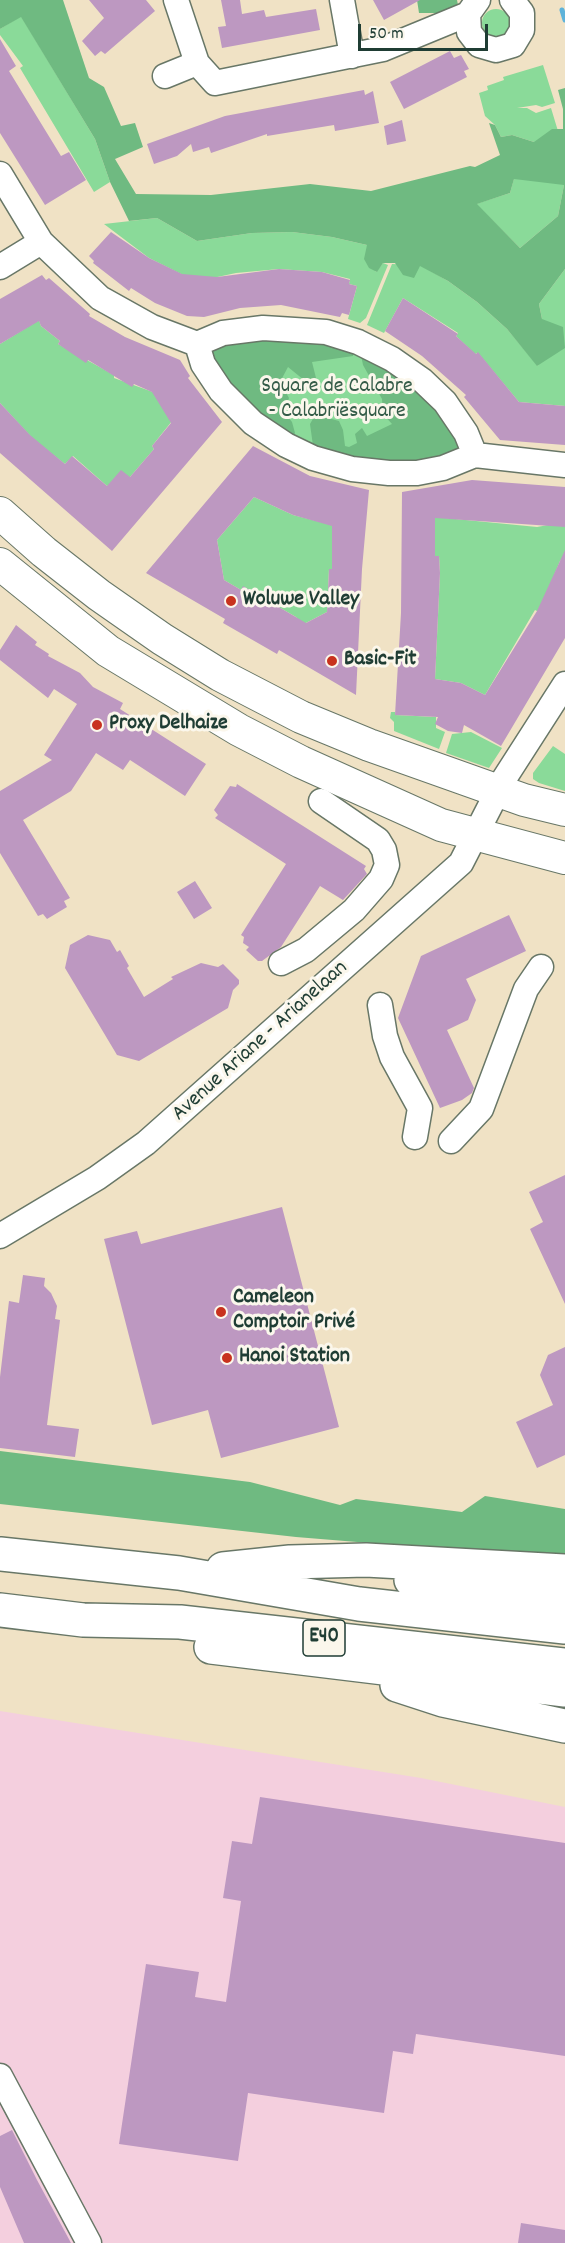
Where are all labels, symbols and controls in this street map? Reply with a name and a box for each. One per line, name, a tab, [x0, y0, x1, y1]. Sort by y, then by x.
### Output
scale bar	[361, 12, 492, 50]
text: 50 m	[369, 22, 404, 47]
park label: Square de Calabre - Calabriësquare	[261, 375, 413, 427]
place label: Woluwe Valley	[243, 588, 359, 614]
marker: Woluwe Valley	[224, 594, 238, 608]
place label: Basic-Fit	[344, 648, 416, 674]
marker: Basic-Fit	[325, 654, 339, 668]
place label: Proxy Delhaize	[109, 712, 228, 738]
marker: Proxy Delhaize	[90, 718, 104, 732]
street label: Avenue Ariane - Arianelaan	[168, 956, 354, 1128]
place label: Cameleon Comptoir Privé	[233, 1286, 355, 1338]
marker: Cameleon Comptoir Privé	[214, 1305, 228, 1319]
place label: Hanoi Station	[239, 1345, 350, 1371]
marker: Hanoi Station	[220, 1351, 234, 1365]
road number: E40	[303, 1620, 345, 1656]

